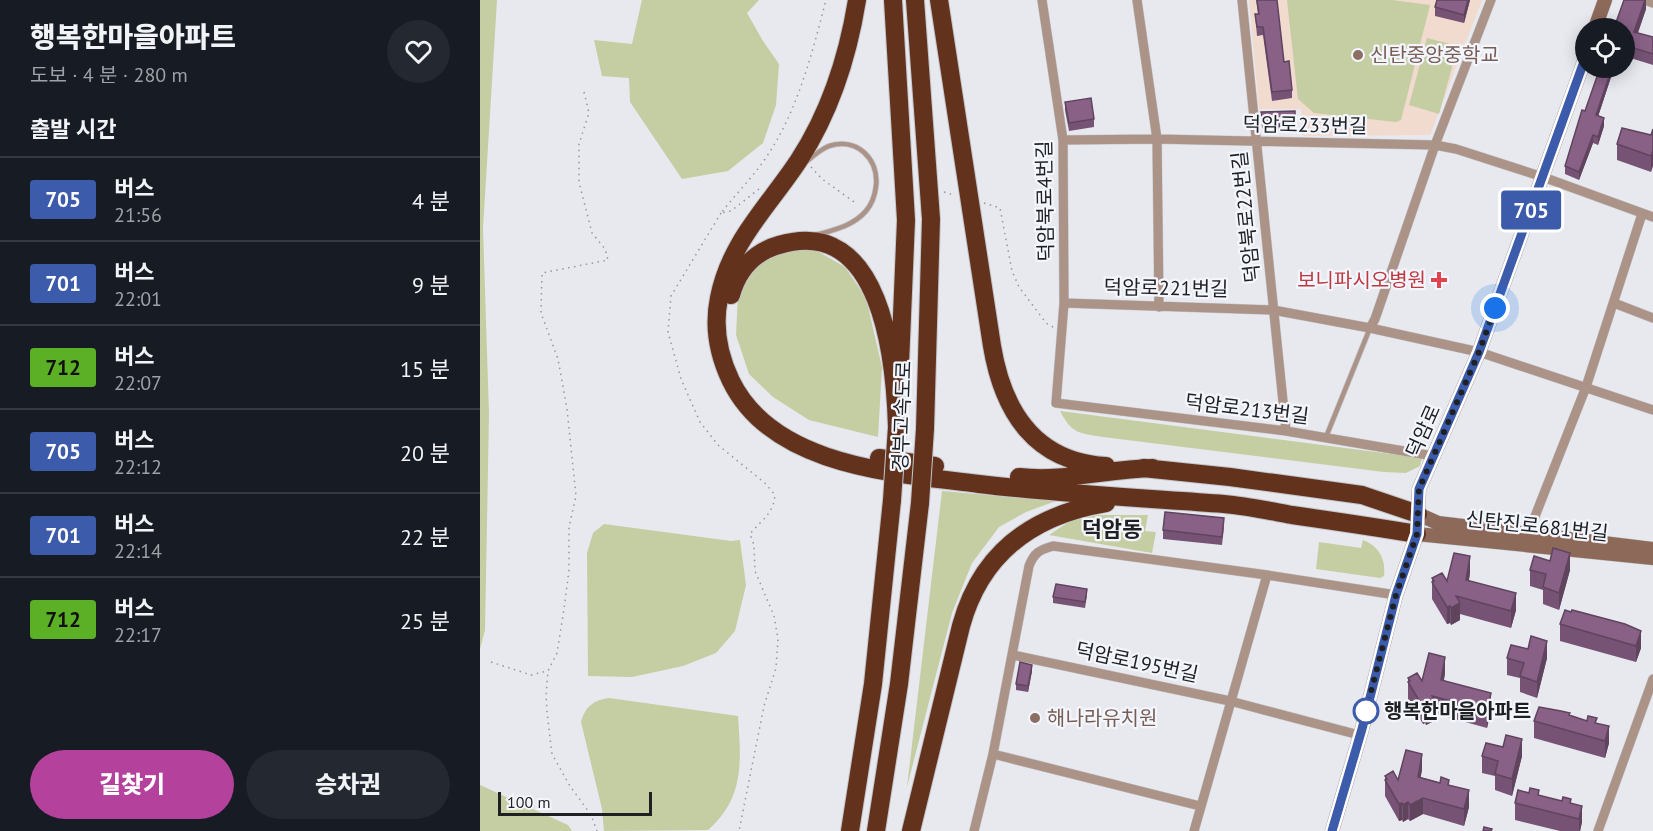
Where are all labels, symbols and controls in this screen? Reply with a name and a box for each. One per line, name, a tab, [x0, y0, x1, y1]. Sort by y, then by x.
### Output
text: 행복한마을아파트	[30, 18, 236, 55]
map controls	[1575, 18, 1635, 78]
button: locate	[1575, 18, 1635, 78]
button: heart	[387, 20, 450, 83]
place label: 신탄중앙중학교	[1370, 42, 1499, 68]
marker: 신탄중앙중학교	[1351, 48, 1365, 62]
text: 도보 · 4 분 · 280 m	[30, 62, 188, 88]
street label: 덕암로233번길	[1242, 111, 1368, 139]
text: 출발 시간	[30, 115, 117, 143]
street label: 덕암북로4번길	[1031, 140, 1059, 262]
street label: 덕암북로22번길	[1226, 150, 1266, 284]
text: 버스	[114, 174, 154, 202]
text: 705	[45, 186, 81, 213]
text: 4 분	[412, 187, 450, 215]
line badge: 705	[1496, 190, 1566, 230]
text: 705	[1513, 197, 1549, 224]
text: 21:56	[114, 202, 162, 228]
text: 버스	[114, 258, 154, 286]
place label: 보니파시오병원	[1297, 267, 1426, 293]
text: 701	[45, 270, 81, 297]
text: 9 분	[412, 271, 450, 299]
marker: 보니파시오병원	[1430, 271, 1448, 289]
street label: 덕암로221번길	[1103, 274, 1229, 302]
text: 22:01	[114, 286, 162, 312]
your location	[1480, 293, 1510, 323]
text: 버스	[114, 342, 154, 370]
text: 712	[45, 354, 81, 381]
text: 15 분	[400, 355, 450, 383]
street label: 경부고속도로	[887, 360, 917, 472]
text: 22:07	[114, 370, 162, 396]
street label: 덕암로213번길	[1184, 388, 1310, 430]
street label: 덕암로	[1400, 400, 1446, 462]
text: 버스	[114, 426, 154, 454]
text: 705	[45, 438, 81, 465]
text: 20 분	[400, 439, 450, 467]
text: 22:12	[114, 454, 162, 480]
street label: 신탄진로681번길	[1464, 506, 1610, 546]
text: 버스	[114, 510, 154, 538]
district label: 덕암동	[1082, 515, 1142, 543]
text: 701	[45, 522, 81, 549]
text: 22 분	[400, 523, 450, 551]
text: 22:14	[114, 538, 162, 564]
text: 버스	[114, 594, 154, 622]
text: 712	[45, 606, 81, 633]
text: 25 분	[400, 607, 450, 635]
text: 22:17	[114, 622, 162, 648]
street label: 덕암로195번길	[1073, 636, 1201, 688]
marker: 행복한마을아파트	[1353, 698, 1379, 724]
place label: 행복한마을아파트	[1384, 698, 1531, 724]
place label: 해나라유치원	[1047, 705, 1157, 731]
marker: 해나라유치원	[1028, 711, 1042, 725]
button: 길찾기	[30, 750, 234, 819]
button: 승차권	[246, 750, 450, 819]
scale bar	[498, 789, 652, 816]
text: 100 m	[507, 792, 550, 812]

